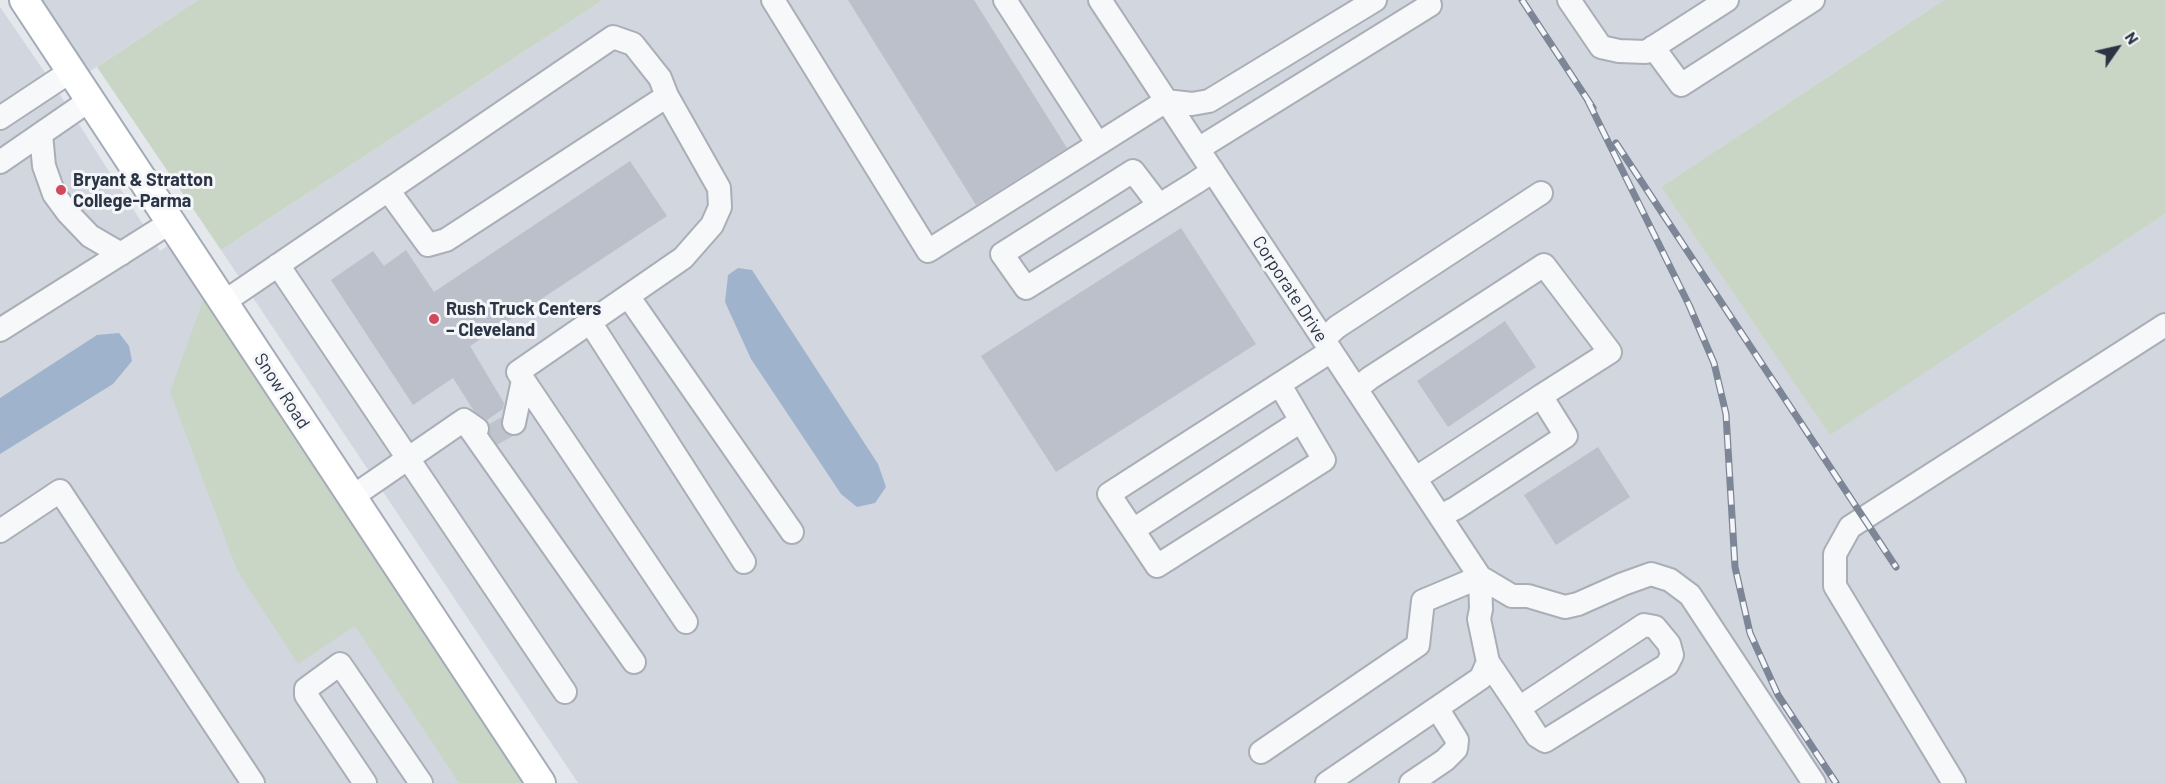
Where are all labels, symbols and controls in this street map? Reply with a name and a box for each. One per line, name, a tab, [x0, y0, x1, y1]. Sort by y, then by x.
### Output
north arrow	[2087, 18, 2147, 78]
text: N	[2121, 28, 2143, 47]
place label: Bryant & Stratton College-Parma	[73, 169, 213, 212]
marker: Bryant & Stratton College-Parma	[54, 183, 68, 197]
street label: Corporate Drive	[1248, 232, 1332, 346]
place label: Rush Truck Centers – Cleveland	[446, 298, 601, 340]
marker: Rush Truck Centers – Cleveland	[427, 312, 441, 326]
street label: Snow Road	[250, 349, 314, 433]

